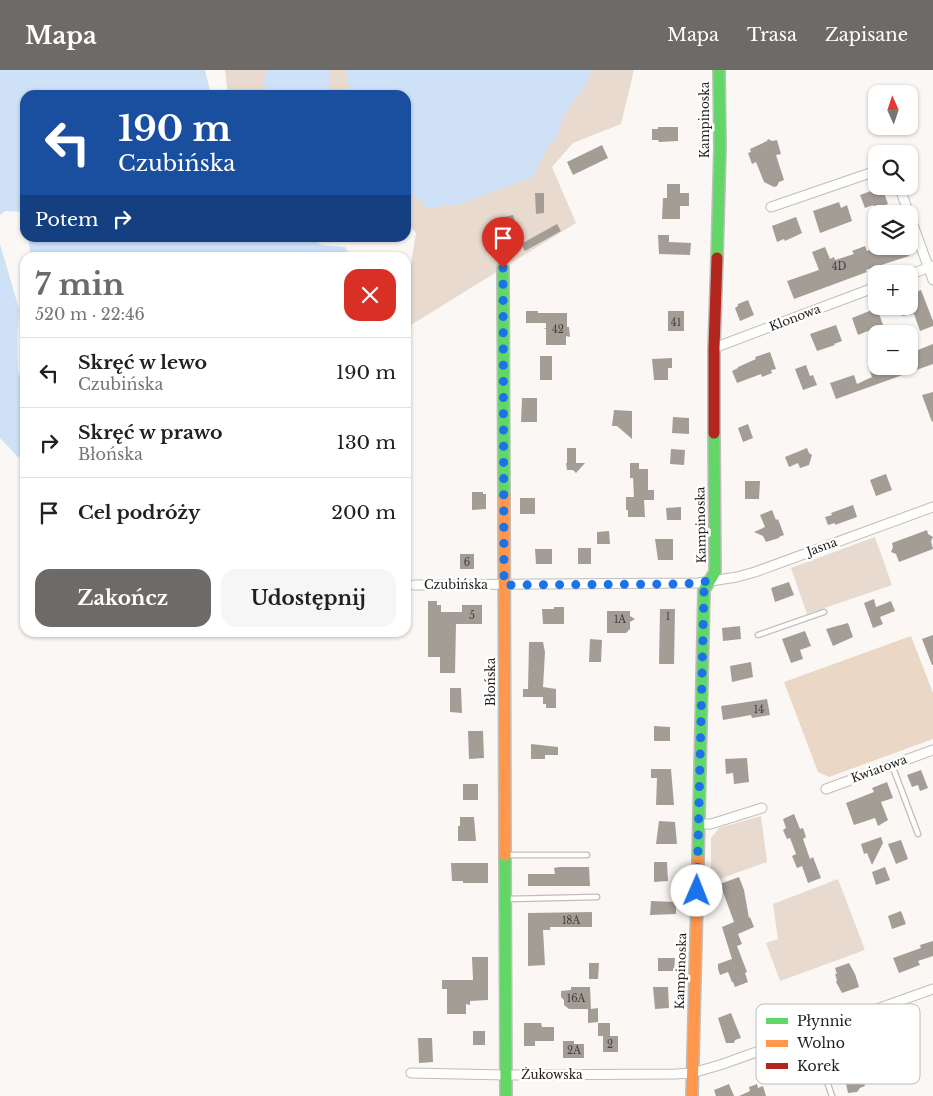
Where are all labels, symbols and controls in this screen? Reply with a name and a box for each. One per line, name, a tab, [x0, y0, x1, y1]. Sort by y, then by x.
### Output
text: Mapa	[25, 21, 97, 50]
text: Mapa	[667, 24, 719, 46]
text: Trasa	[747, 24, 797, 46]
text: Zapisane	[825, 24, 908, 46]
street label: Kampinoska	[697, 81, 712, 158]
north arrow	[868, 85, 918, 135]
map controls	[868, 85, 918, 375]
text: 190 m	[118, 107, 231, 150]
icon: left	[35, 110, 100, 175]
button: search	[868, 145, 918, 195]
text: Czubińska	[118, 150, 235, 177]
icon: right	[108, 205, 136, 233]
button: layers	[868, 205, 918, 255]
text: Potem	[35, 208, 98, 231]
pin	[482, 217, 524, 268]
icon: arrive	[489, 224, 517, 252]
house number: 4D	[832, 260, 846, 273]
button: +	[868, 265, 918, 315]
text: 7 min	[35, 266, 124, 303]
button: close	[344, 269, 396, 321]
street label: Klonowa	[767, 301, 823, 334]
text: 520 m · 22:46	[35, 304, 145, 324]
house number: 41	[671, 316, 681, 329]
house number: 42	[552, 323, 564, 336]
button: −	[868, 325, 918, 375]
text: Skręć w lewo	[78, 351, 207, 374]
icon: left	[35, 359, 63, 387]
text: 190 m	[336, 361, 396, 384]
text: Czubińska	[78, 374, 163, 394]
text: Skręć w prawo	[78, 421, 223, 444]
icon: right	[35, 429, 63, 457]
text: 130 m	[336, 431, 396, 454]
text: Błońska	[78, 444, 143, 464]
street label: Kampinoska	[692, 486, 709, 563]
icon: arrive	[35, 499, 63, 527]
text: Cel podróży	[78, 501, 200, 524]
text: 200 m	[331, 501, 396, 524]
street label: Jasna	[803, 534, 839, 560]
house number: 6	[464, 556, 470, 569]
button: Zakończ	[35, 569, 211, 627]
button: Udostępnij	[221, 569, 396, 627]
street label: Czubińska	[424, 577, 488, 592]
house number: 5	[469, 609, 475, 622]
house number: 1	[666, 610, 670, 623]
house number: 1A	[614, 613, 626, 626]
street label: Błońska	[483, 657, 498, 706]
house number: 14	[754, 703, 764, 716]
street label: Kwiatowa	[849, 751, 909, 786]
position arrow	[670, 864, 722, 916]
house number: 18A	[562, 914, 580, 927]
street label: Kampinoska	[672, 932, 689, 1010]
house number: 16A	[567, 992, 586, 1005]
legend	[756, 1004, 920, 1084]
text: Płynnie	[797, 1012, 852, 1030]
text: Wolno	[796, 1034, 845, 1052]
house number: 2	[607, 1038, 613, 1051]
house number: 2A	[567, 1044, 581, 1057]
text: Korek	[797, 1057, 840, 1075]
street label: Żukowska	[521, 1066, 583, 1082]

